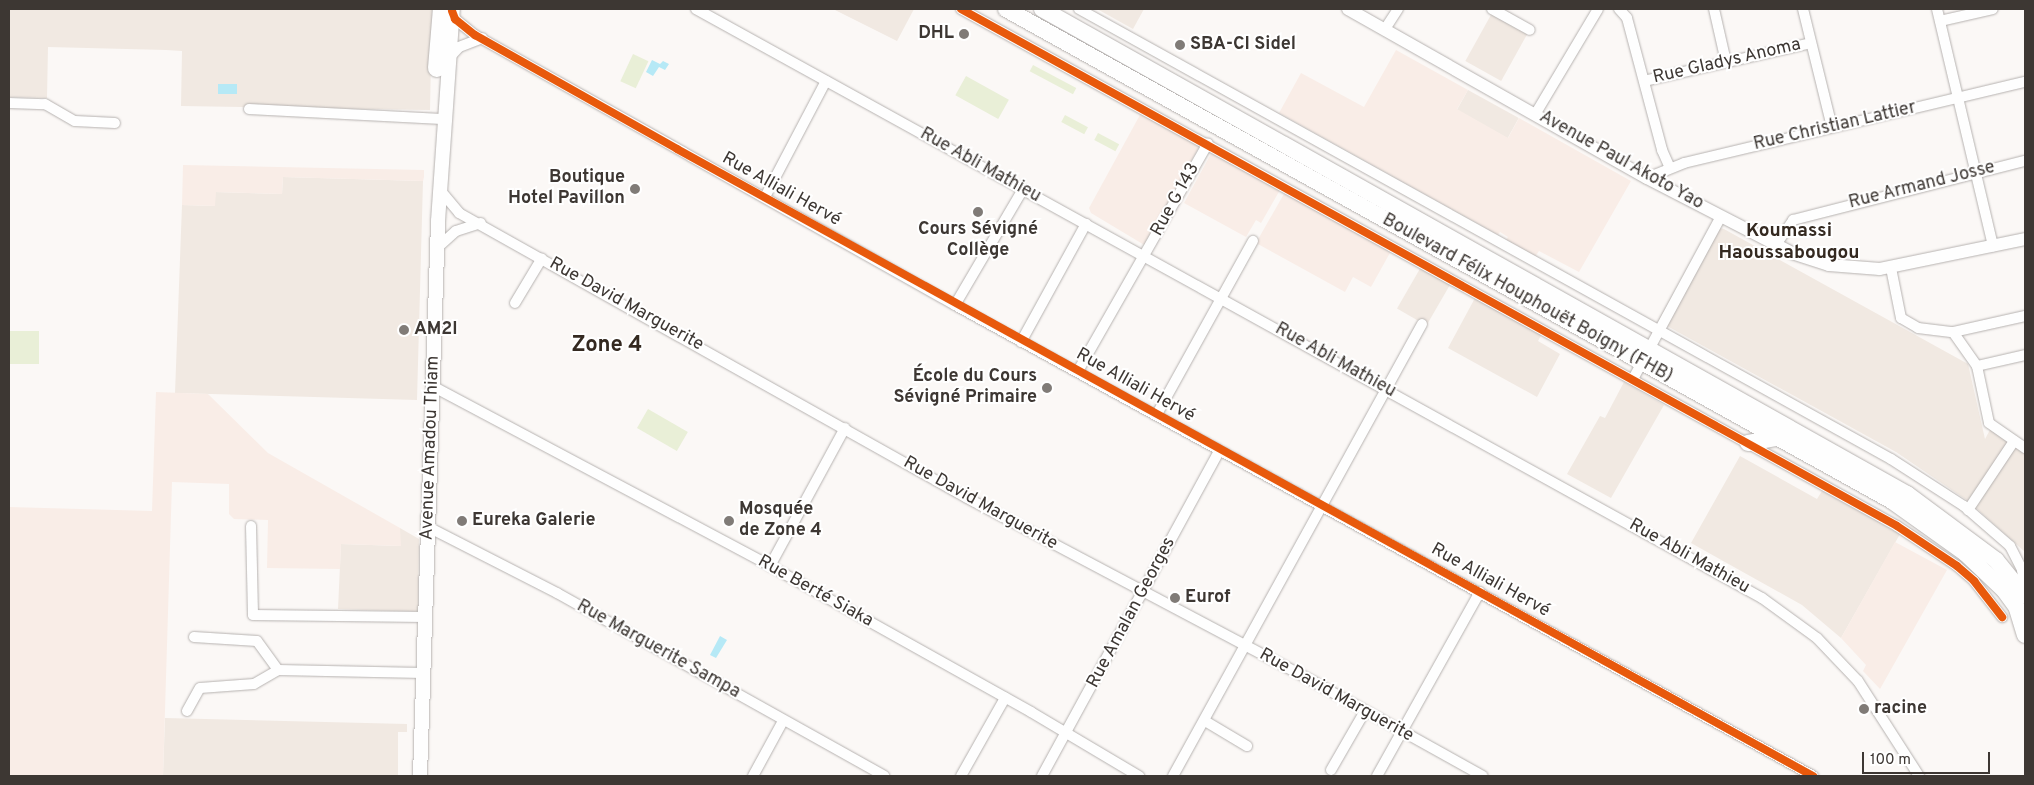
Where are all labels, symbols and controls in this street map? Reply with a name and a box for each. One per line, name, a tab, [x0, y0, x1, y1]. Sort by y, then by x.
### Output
place label: DHL	[918, 23, 954, 45]
marker: DHL	[958, 28, 970, 40]
place label: SBA-CI Sidel	[1190, 34, 1296, 56]
street label: Rue Gladys Anoma	[1651, 34, 1803, 90]
marker: SBA-CI Sidel	[1174, 39, 1186, 51]
street label: Rue Christian Lattier	[1752, 98, 1918, 156]
street label: Avenue Paul Akoto Yao	[1534, 106, 1708, 216]
street label: Rue Abli Mathieu	[915, 124, 1045, 208]
street label: Rue Alliali Hervé	[717, 148, 845, 232]
street label: Rue Armand Josse	[1846, 157, 1998, 215]
street label: Rue G 143	[1147, 159, 1205, 241]
place label: Boutique Hotel Pavillon	[508, 168, 625, 210]
marker: Boutique Hotel Pavillon	[629, 183, 641, 195]
marker: Cours Sévigné Collège	[972, 206, 984, 218]
street label: Boulevard Félix Houphouët Boigny (FHB)	[1378, 210, 1676, 388]
place label: Cours Sévigné Collège	[918, 220, 1038, 262]
district label: Koumassi Haoussabougou	[1718, 221, 1860, 265]
street label: Rue David Marguerite	[545, 254, 707, 356]
place label: AM2I	[414, 319, 458, 341]
street label: Rue Abli Mathieu	[1270, 319, 1400, 403]
marker: AM2I	[398, 324, 410, 336]
district label: Zone 4	[572, 333, 642, 359]
street label: Rue Alliali Hervé	[1071, 344, 1199, 428]
street label: Avenue Amadou Thiam	[417, 354, 445, 542]
place label: École du Cours Sévigné Primaire	[893, 367, 1037, 409]
marker: École du Cours Sévigné Primaire	[1041, 382, 1053, 394]
street label: Rue David Marguerite	[899, 453, 1061, 555]
place label: Mosquée de Zone 4	[739, 500, 822, 542]
place label: Eureka Galerie	[472, 510, 595, 532]
marker: Eureka Galerie	[456, 515, 468, 527]
marker: Mosquée de Zone 4	[723, 515, 735, 527]
street label: Rue Abli Mathieu	[1624, 515, 1754, 599]
street label: Rue Amalan Georges	[1083, 534, 1181, 692]
street label: Rue Alliali Hervé	[1426, 539, 1554, 623]
street label: Rue Berté Siaka	[753, 551, 877, 633]
place label: Eurof	[1185, 587, 1230, 609]
marker: Eurof	[1169, 592, 1181, 604]
street label: Rue Marguerite Sampa	[572, 596, 744, 704]
street label: Rue David Marguerite	[1255, 645, 1417, 747]
place label: racine	[1874, 698, 1927, 720]
marker: racine	[1858, 703, 1870, 715]
scale bar	[1864, 742, 1992, 774]
text: 100 m	[1870, 751, 1911, 770]

